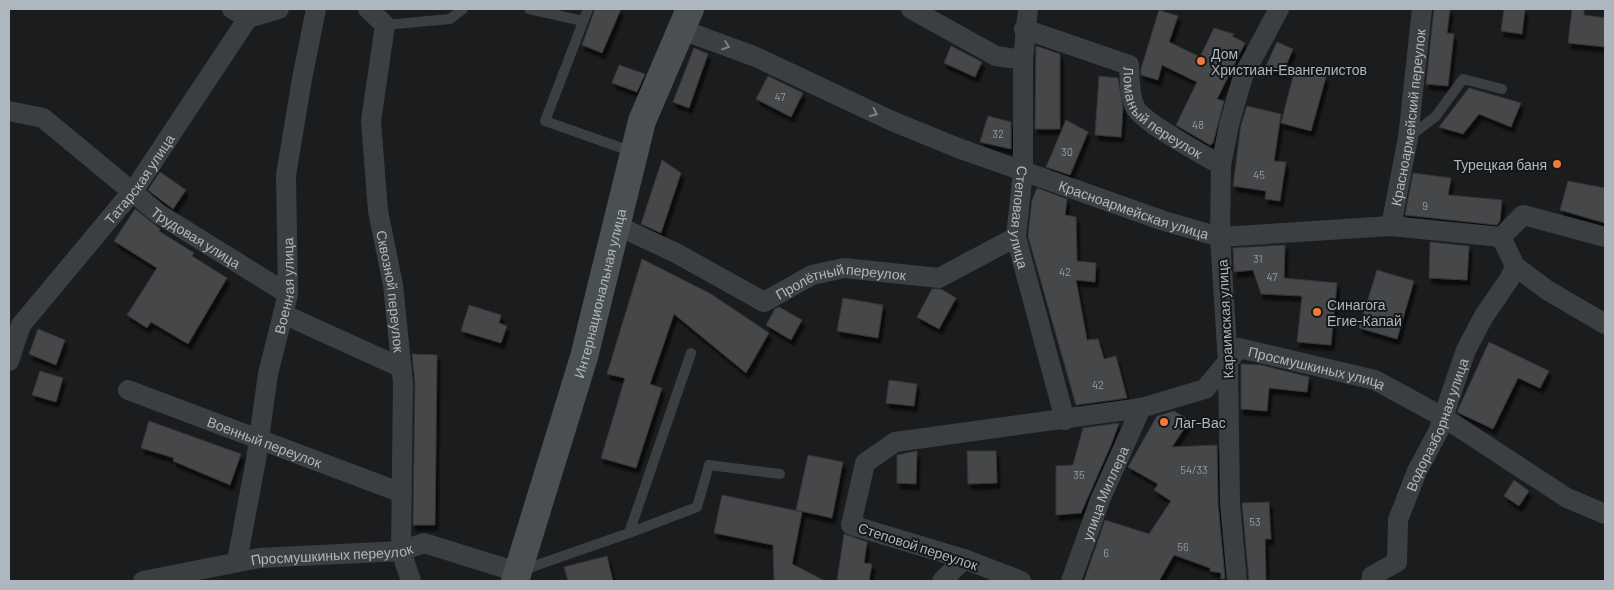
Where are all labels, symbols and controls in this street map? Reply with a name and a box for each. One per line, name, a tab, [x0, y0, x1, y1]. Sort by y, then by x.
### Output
street label: Красноармейский переулок	[1387, 27, 1428, 207]
one-way arrow	[721, 40, 730, 50]
place label: Дом Христиан-Евангелистов	[1211, 45, 1367, 78]
marker: Дом Христиан-Евангелистов	[1195, 55, 1207, 67]
street label: Ломаный переулок	[1121, 66, 1206, 162]
house number: 47	[775, 90, 785, 103]
one-way arrow	[869, 107, 878, 117]
house number: 48	[1192, 118, 1204, 131]
house number: 32	[992, 127, 1004, 140]
street label: Татарская улица	[100, 130, 178, 227]
house number: 30	[1061, 145, 1073, 158]
place label: Турецкая баня	[1453, 156, 1547, 173]
marker: Турецкая баня	[1551, 158, 1563, 170]
street label: Степовая улица	[1007, 165, 1033, 270]
house number: 45	[1253, 168, 1265, 181]
street label: Красноармейская улица	[1057, 176, 1211, 242]
house number: 9	[1422, 199, 1428, 212]
street label: Трудовая улица	[148, 203, 244, 271]
street label: Интернациональная улица	[570, 206, 629, 380]
street label: Сквозной переулок	[374, 229, 408, 354]
street label: Военная улица	[270, 237, 297, 335]
house number: 31	[1253, 252, 1263, 265]
street label: Караимская улица	[1213, 259, 1237, 379]
street label: Пролётный переулок	[772, 260, 908, 303]
house number: 42	[1059, 265, 1071, 278]
house number: 47	[1267, 270, 1277, 283]
place label: Синагога Егие-Капай	[1327, 296, 1402, 329]
marker: Синагога Егие-Капай	[1311, 306, 1323, 318]
street label: Просмушкиных улица	[1247, 342, 1389, 393]
street label: Водоразборная улица	[1402, 356, 1471, 493]
house number: 42	[1092, 378, 1104, 391]
street label: Военный переулок	[205, 412, 325, 471]
place label: Лаг-Вас	[1174, 414, 1226, 431]
marker: Лаг-Вас	[1158, 416, 1170, 428]
street label: улица Миллера	[1078, 443, 1132, 543]
house number: 54/33	[1180, 463, 1208, 476]
house number: 35	[1073, 468, 1085, 481]
house number: 53	[1249, 515, 1261, 528]
street label: Степовой переулок	[856, 519, 981, 574]
street label: Просмушкиных переулок	[249, 539, 416, 568]
house number: 56	[1177, 540, 1189, 553]
house number: 6	[1103, 546, 1109, 559]

